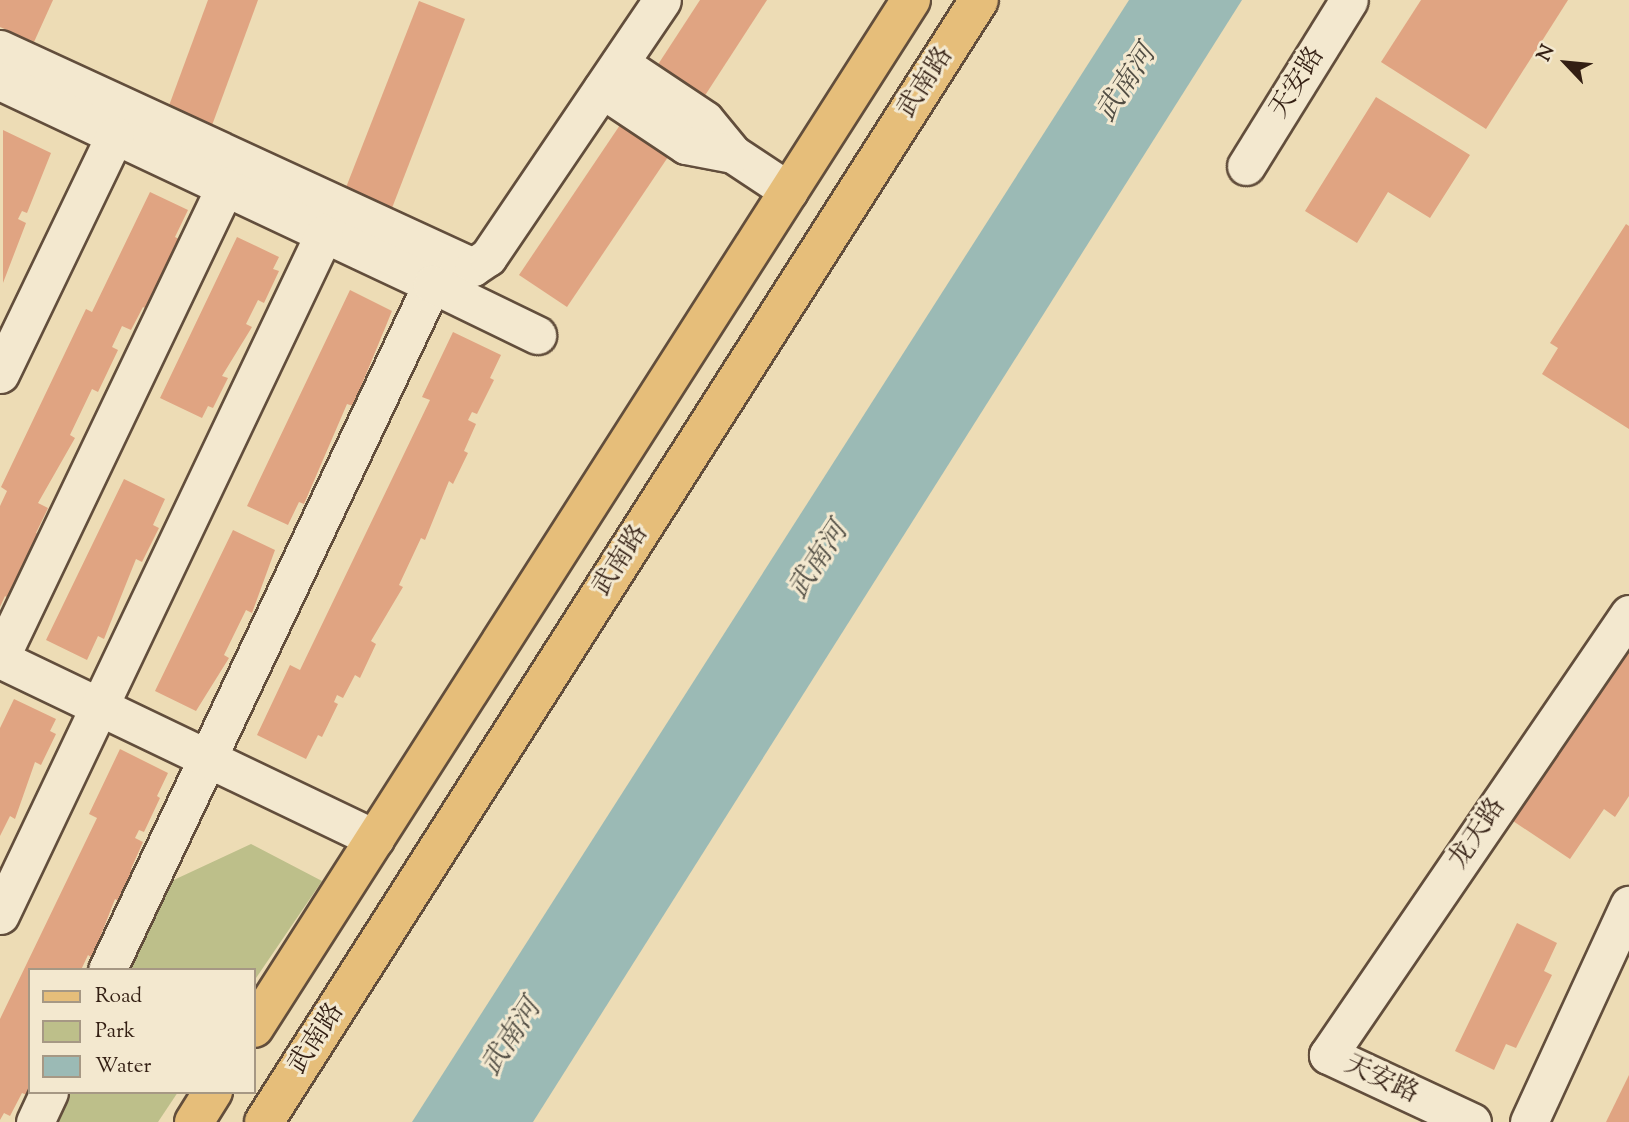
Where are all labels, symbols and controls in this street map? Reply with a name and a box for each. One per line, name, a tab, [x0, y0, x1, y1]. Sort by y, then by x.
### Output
north arrow	[1531, 28, 1601, 98]
water label: 武南河	[1090, 40, 1164, 128]
text: N	[1531, 41, 1562, 66]
street label: 武南路	[892, 42, 960, 124]
street label: 天安路	[1264, 42, 1332, 124]
water label: 武南河	[782, 517, 856, 605]
street label: 武南路	[587, 520, 655, 602]
street label: 龙天路	[1443, 793, 1513, 875]
legend	[28, 968, 256, 1094]
text: Road	[95, 982, 142, 1012]
water label: 武南河	[475, 994, 549, 1082]
street label: 武南路	[283, 998, 351, 1080]
text: Park	[95, 1017, 135, 1047]
street label: 天安路	[1339, 1049, 1423, 1111]
text: Water	[95, 1052, 151, 1082]

